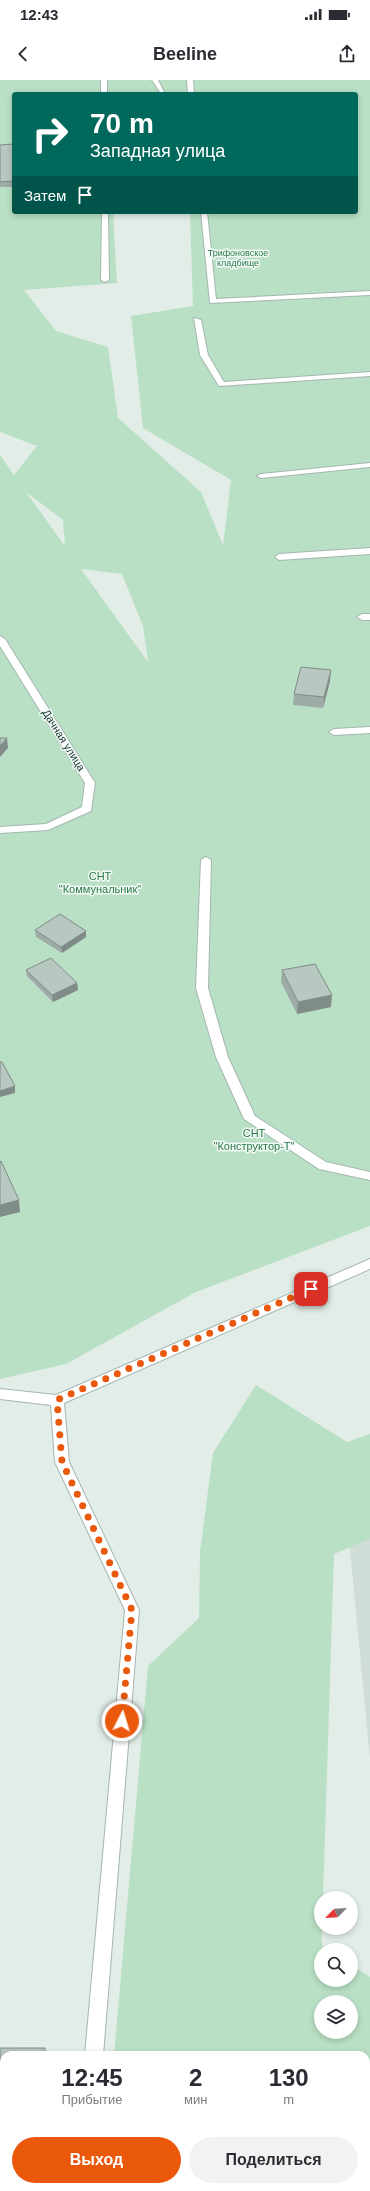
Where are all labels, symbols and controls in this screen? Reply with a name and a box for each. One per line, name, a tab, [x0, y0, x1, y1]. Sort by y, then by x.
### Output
text: 12:43	[20, 6, 58, 23]
icon: back	[12, 43, 34, 65]
icon: share	[336, 43, 358, 65]
text: Beeline	[153, 44, 217, 64]
icon: right	[24, 108, 76, 160]
text: 70 m	[90, 108, 154, 139]
text: Западная улица	[90, 141, 225, 161]
icon: arrive	[74, 184, 96, 206]
text: Затем	[24, 187, 66, 204]
park label: Трифоновское кладбище	[208, 248, 268, 268]
street label: Дачная улица	[40, 707, 88, 774]
park label: СНТ "Коммунальник"	[59, 870, 141, 895]
park label: СНТ "Конструктор-Т"	[214, 1127, 295, 1152]
pin	[294, 1272, 328, 1306]
icon: arrive	[300, 1278, 322, 1300]
position arrow	[101, 1700, 143, 1742]
north arrow	[314, 1891, 358, 1935]
map controls	[314, 1891, 358, 2039]
button: search	[314, 1943, 358, 1987]
button: layers	[314, 1995, 358, 2039]
text: 12:45	[61, 2064, 123, 2091]
text: 2	[189, 2064, 202, 2091]
text: 130	[269, 2064, 309, 2091]
text: Прибытие	[61, 2092, 123, 2107]
text: мин	[184, 2092, 207, 2107]
text: m	[283, 2092, 294, 2107]
button: Выход	[12, 2137, 181, 2183]
button: Поделиться	[189, 2137, 358, 2183]

